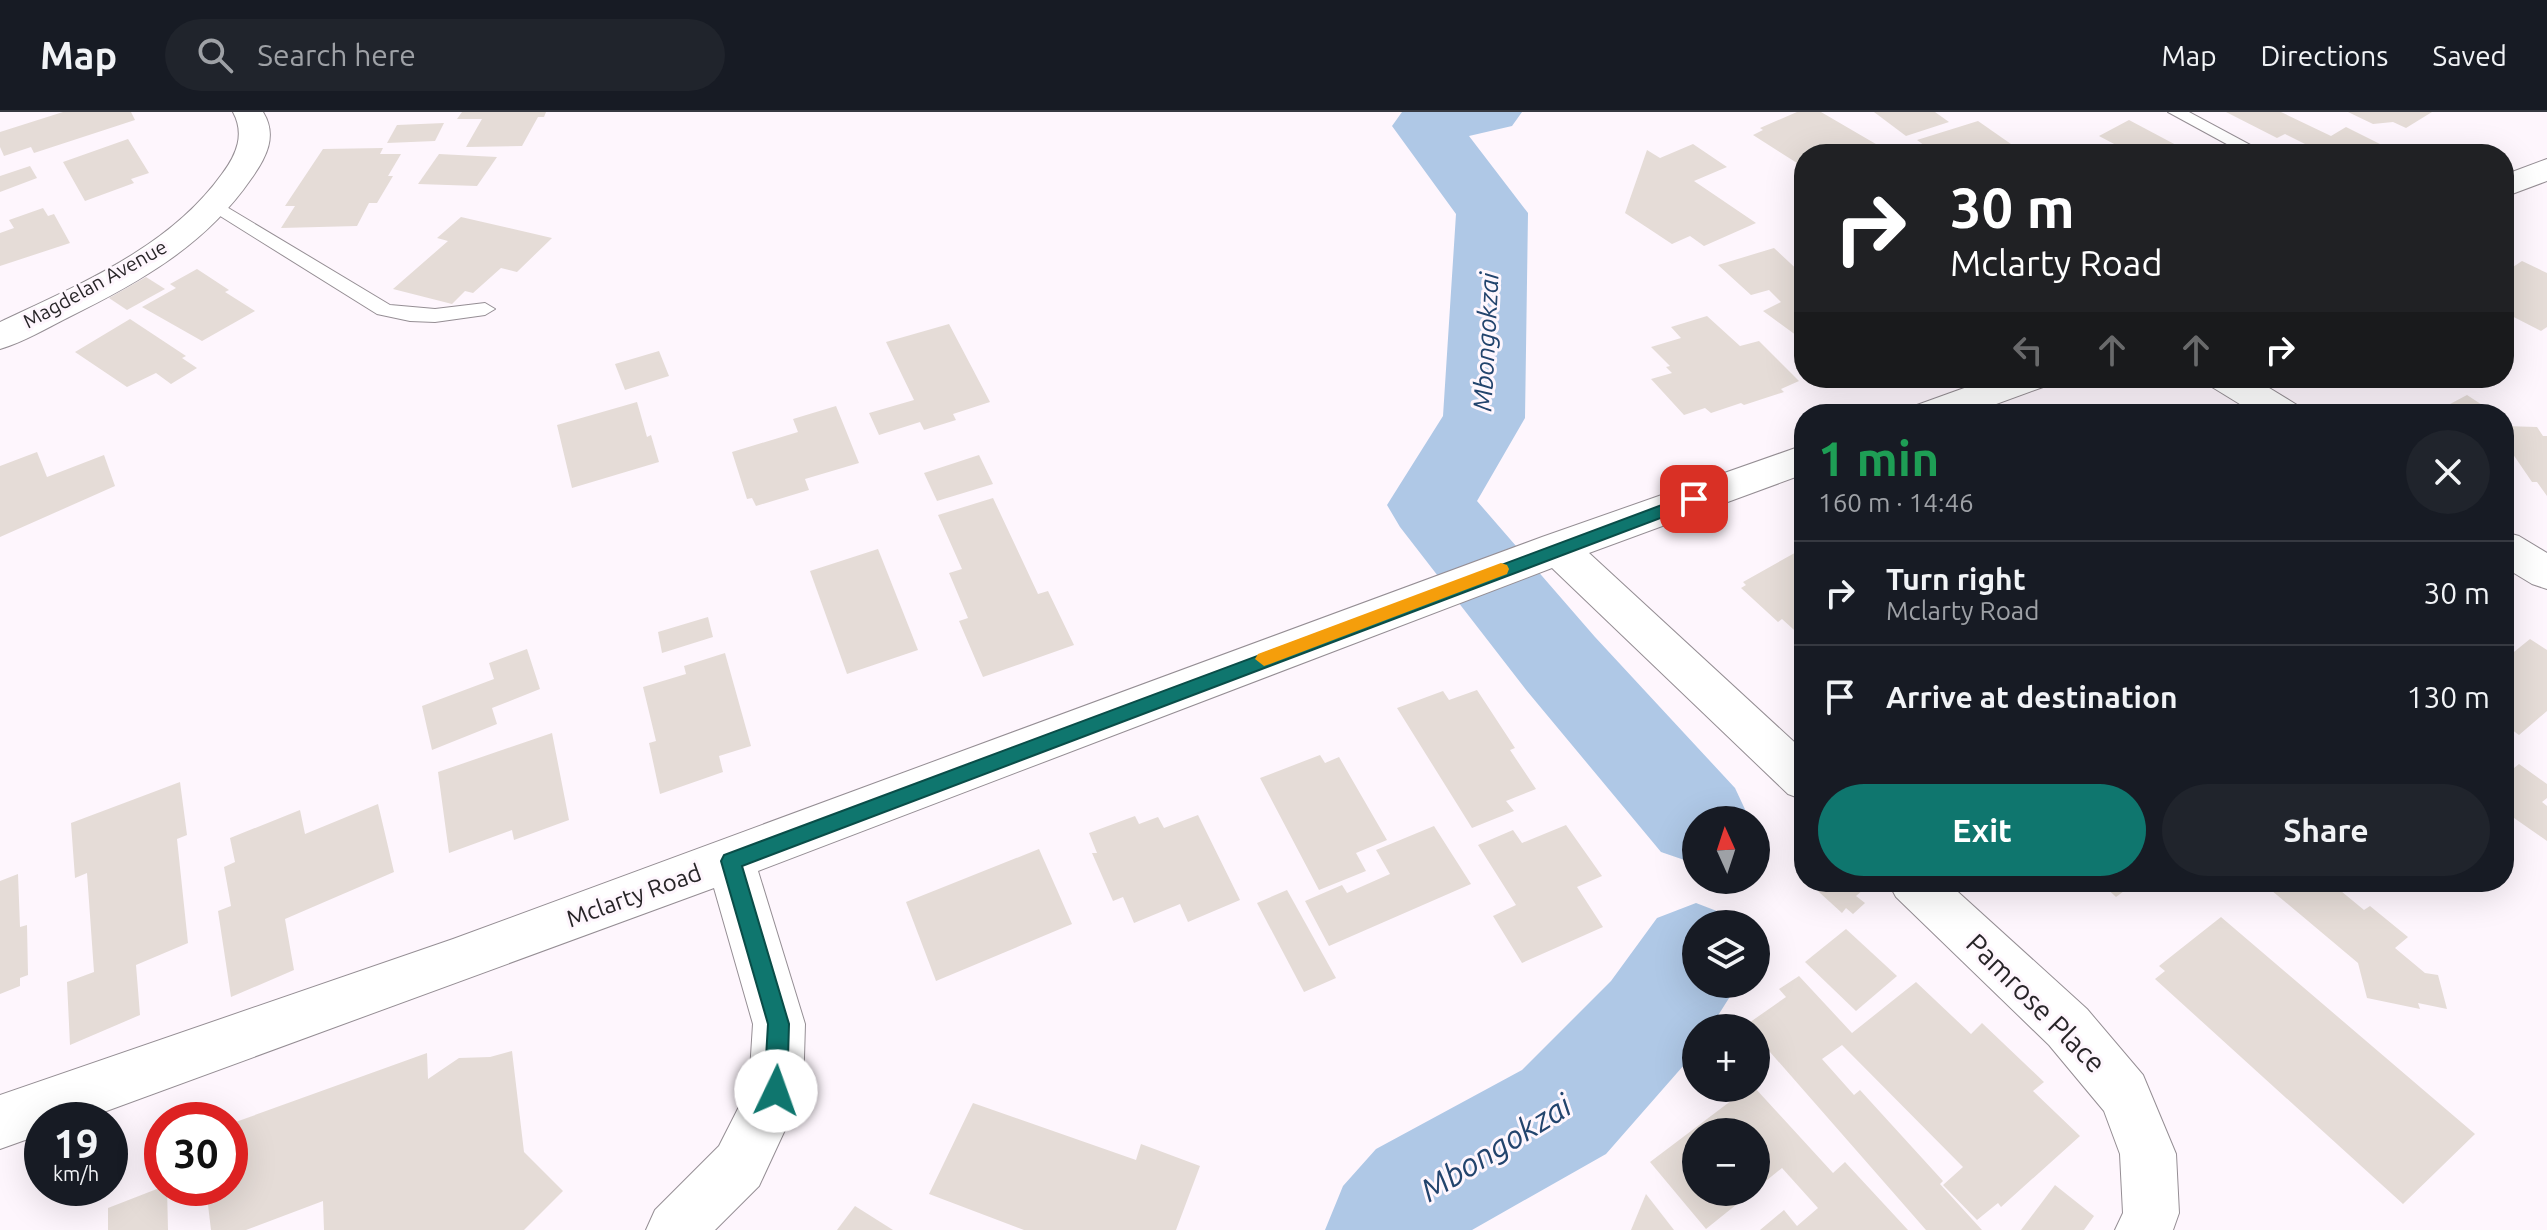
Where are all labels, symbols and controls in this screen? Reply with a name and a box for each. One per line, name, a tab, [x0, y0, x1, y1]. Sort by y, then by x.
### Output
search box	[165, 19, 725, 91]
icon: search	[193, 33, 237, 77]
text: Map	[40, 34, 117, 76]
text: Search here	[257, 38, 416, 72]
text: Map	[2161, 40, 2217, 71]
text: Directions	[2261, 40, 2388, 71]
text: Saved	[2432, 40, 2507, 71]
icon: right	[1818, 176, 1922, 280]
text: 30 m	[1950, 176, 2075, 239]
street label: Magdelan Avenue	[19, 235, 171, 333]
text: Mclarty Road	[1950, 242, 2162, 283]
water label: Mbongokzai	[1467, 270, 1504, 412]
icon: left	[2006, 328, 2050, 372]
icon: ahead	[2090, 328, 2134, 372]
icon: ahead	[2174, 328, 2218, 372]
icon: right	[2258, 328, 2302, 372]
button: close	[2406, 430, 2490, 514]
text: 1 min	[1818, 431, 1939, 485]
pin	[1660, 465, 1728, 533]
icon: arrive	[1672, 477, 1716, 521]
text: 160 m · 14:46	[1818, 488, 1974, 517]
text: Turn right	[1886, 562, 2026, 596]
icon: right	[1818, 571, 1862, 615]
text: 30 m	[2423, 576, 2490, 610]
text: Mclarty Road	[1886, 596, 2039, 625]
icon: arrive	[1818, 675, 1862, 719]
text: Arrive at destination	[1886, 680, 2178, 714]
text: 130 m	[2406, 680, 2490, 714]
button: Exit	[1818, 784, 2146, 876]
button: Share	[2162, 784, 2490, 876]
north arrow	[1682, 806, 1770, 894]
map controls	[1682, 806, 1770, 1206]
street label: Mclarty Road	[563, 859, 705, 932]
button: layers	[1682, 910, 1770, 998]
street label: Pamrose Place	[1961, 927, 2112, 1078]
button: +	[1682, 1014, 1770, 1102]
position arrow	[734, 1049, 818, 1133]
water label: Mbongokzai	[1413, 1086, 1578, 1208]
speed limit sign: 30	[144, 1102, 248, 1206]
button: −	[1682, 1118, 1770, 1206]
text: 19	[53, 1121, 99, 1166]
text: km/h	[53, 1162, 99, 1185]

